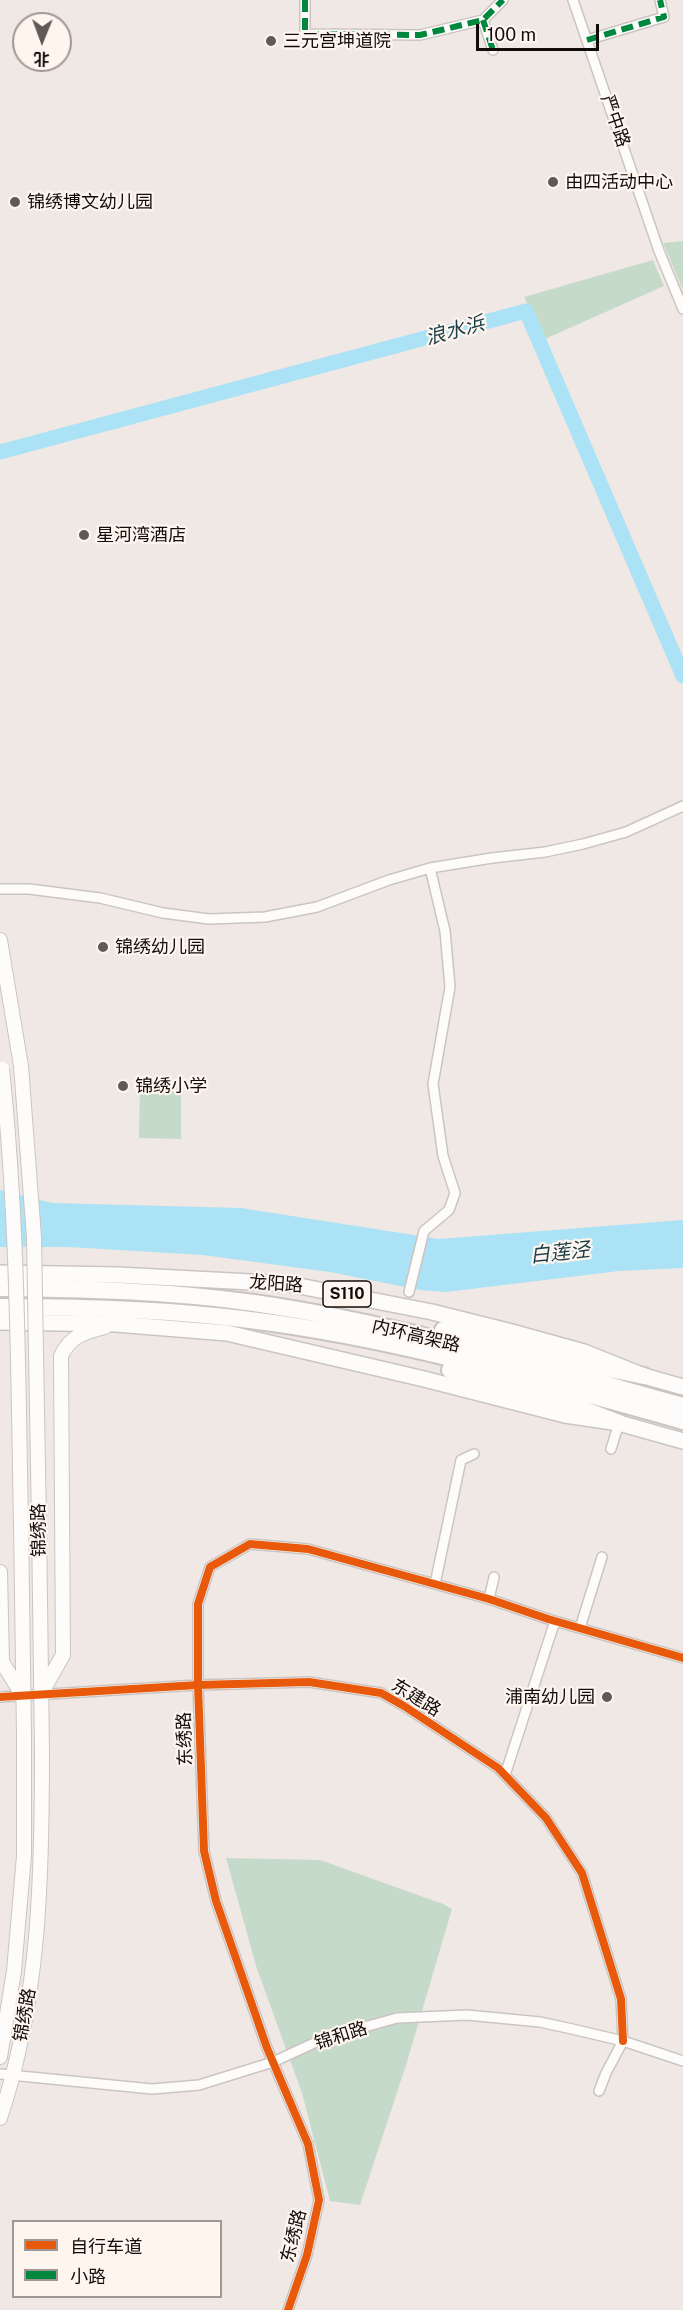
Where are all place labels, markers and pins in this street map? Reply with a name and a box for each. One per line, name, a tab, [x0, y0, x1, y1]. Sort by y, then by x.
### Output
place label: 三元宫坤道院	[283, 30, 391, 52]
marker: 三元宫坤道院	[264, 34, 278, 48]
place label: 由四活动中心	[565, 171, 673, 193]
marker: 由四活动中心	[546, 175, 560, 189]
place label: 锦绣博文幼儿园	[27, 191, 153, 213]
marker: 锦绣博文幼儿园	[8, 195, 22, 209]
place label: 星河湾酒店	[96, 524, 186, 546]
marker: 星河湾酒店	[77, 528, 91, 542]
place label: 锦绣幼儿园	[115, 936, 205, 958]
marker: 锦绣幼儿园	[96, 940, 110, 954]
place label: 锦绣小学	[135, 1075, 207, 1097]
marker: 锦绣小学	[116, 1079, 130, 1093]
place label: 浦南幼儿园	[505, 1686, 595, 1708]
marker: 浦南幼儿园	[600, 1690, 614, 1704]

